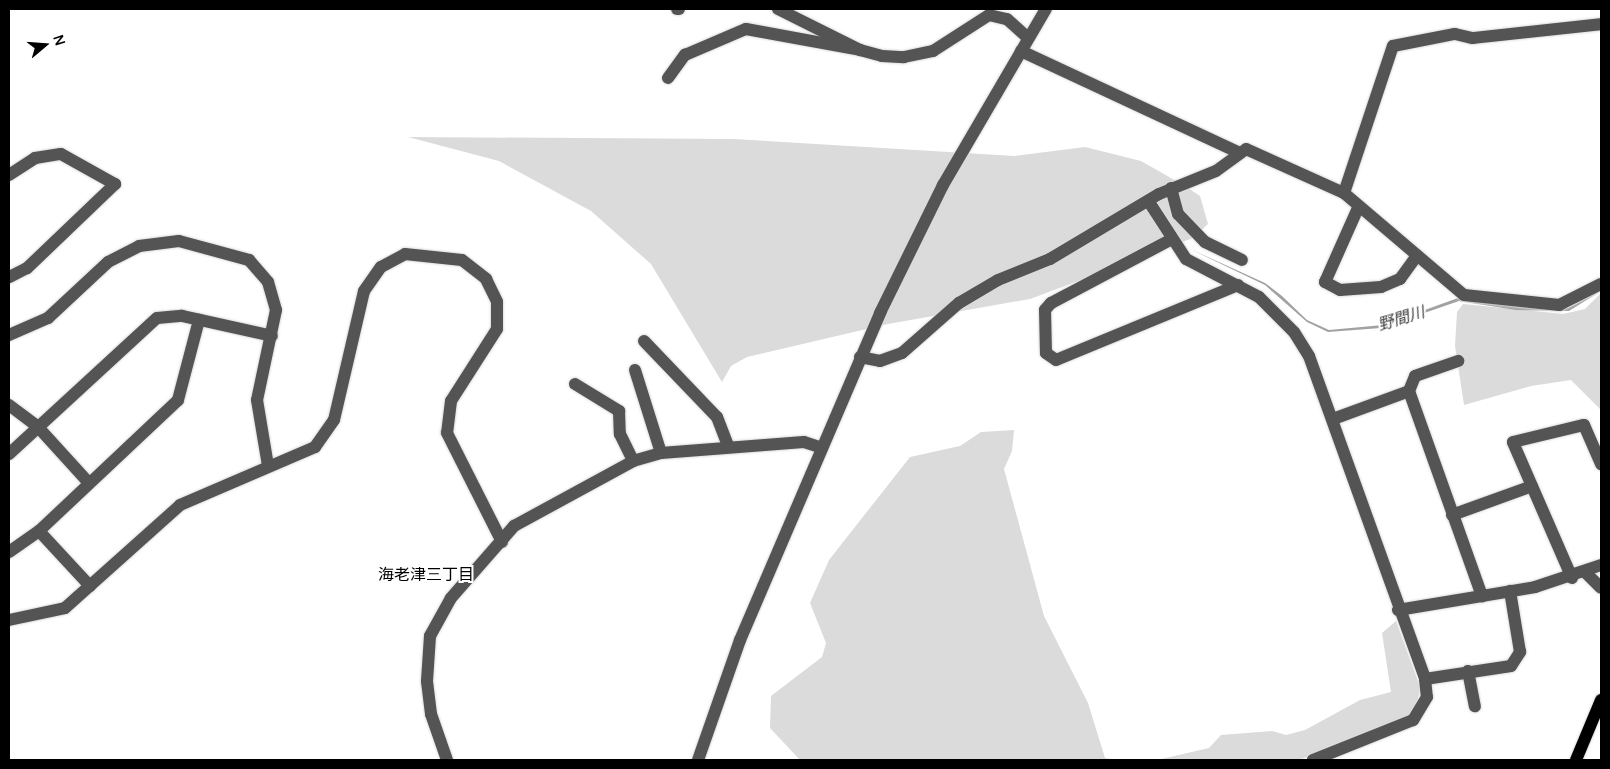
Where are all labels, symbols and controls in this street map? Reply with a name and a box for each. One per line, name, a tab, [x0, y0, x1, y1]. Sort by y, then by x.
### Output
north arrow	[20, 20, 70, 70]
text: N	[49, 32, 70, 48]
water label: 野間川	[1375, 302, 1427, 334]
district label: 海老津三丁目	[378, 564, 474, 584]

